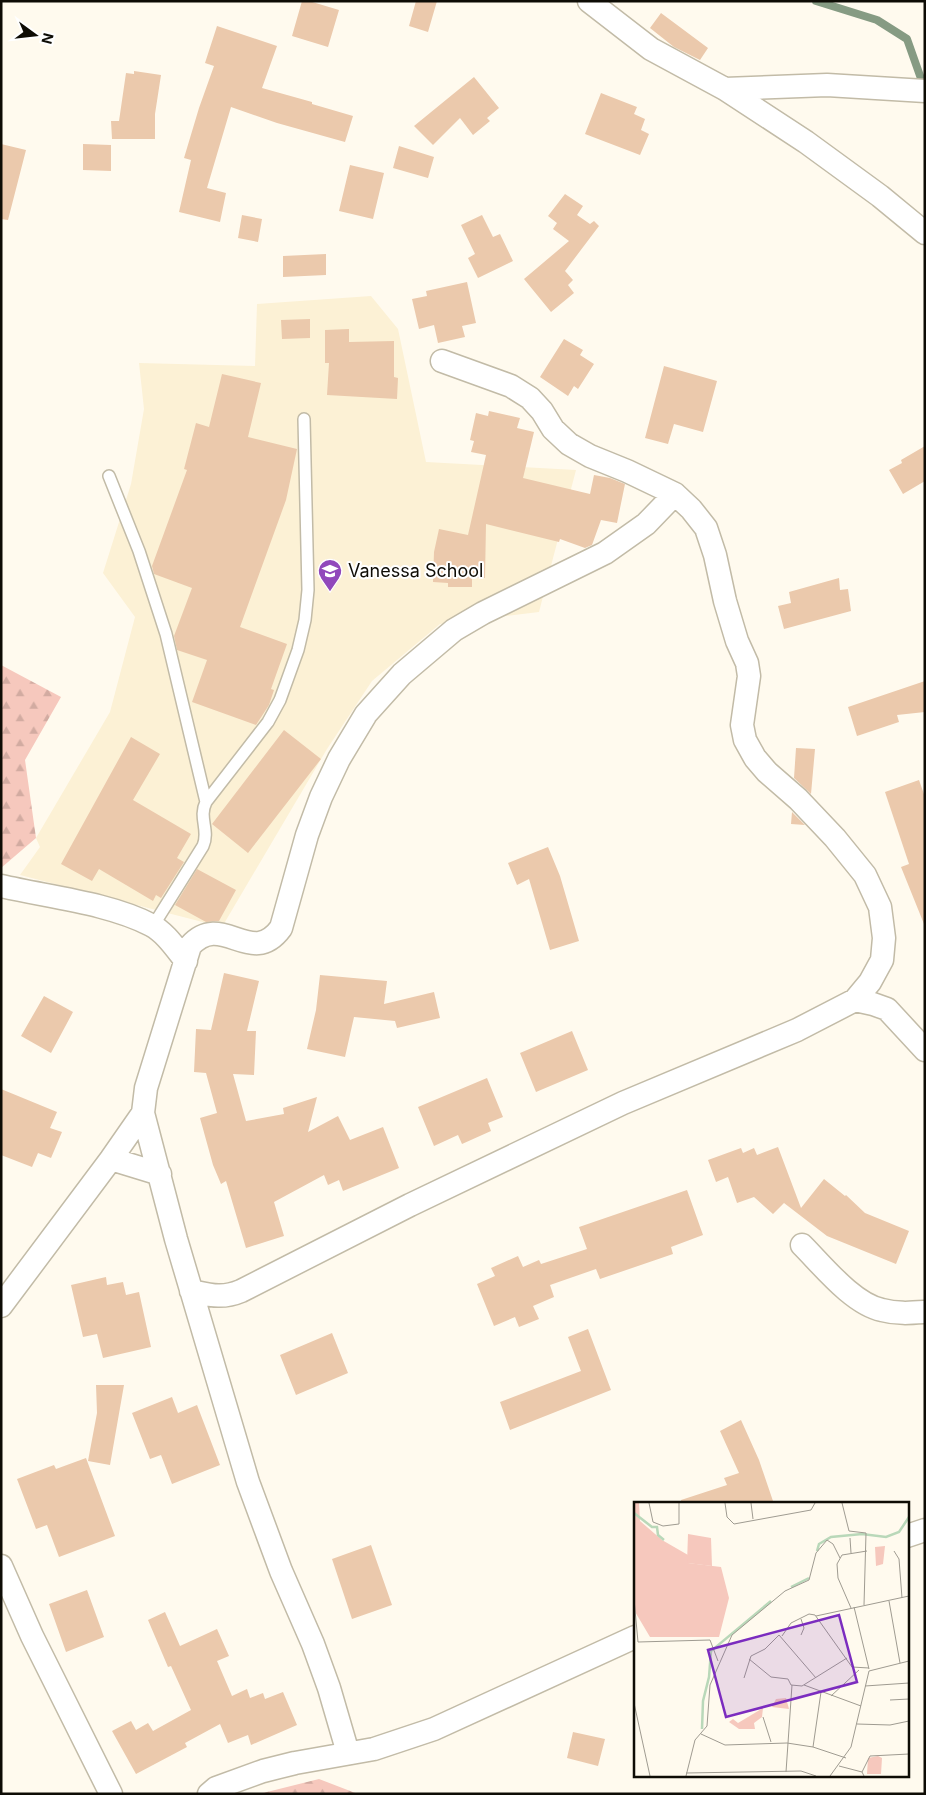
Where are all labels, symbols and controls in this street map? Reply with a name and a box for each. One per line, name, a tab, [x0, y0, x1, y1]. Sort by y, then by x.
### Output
north arrow	[10, 10, 60, 60]
text: N	[38, 31, 58, 46]
school or university icon: Vanessa School	[317, 558, 343, 592]
place label: Vanessa School	[348, 560, 483, 581]
inset map	[634, 1502, 908, 1778]

